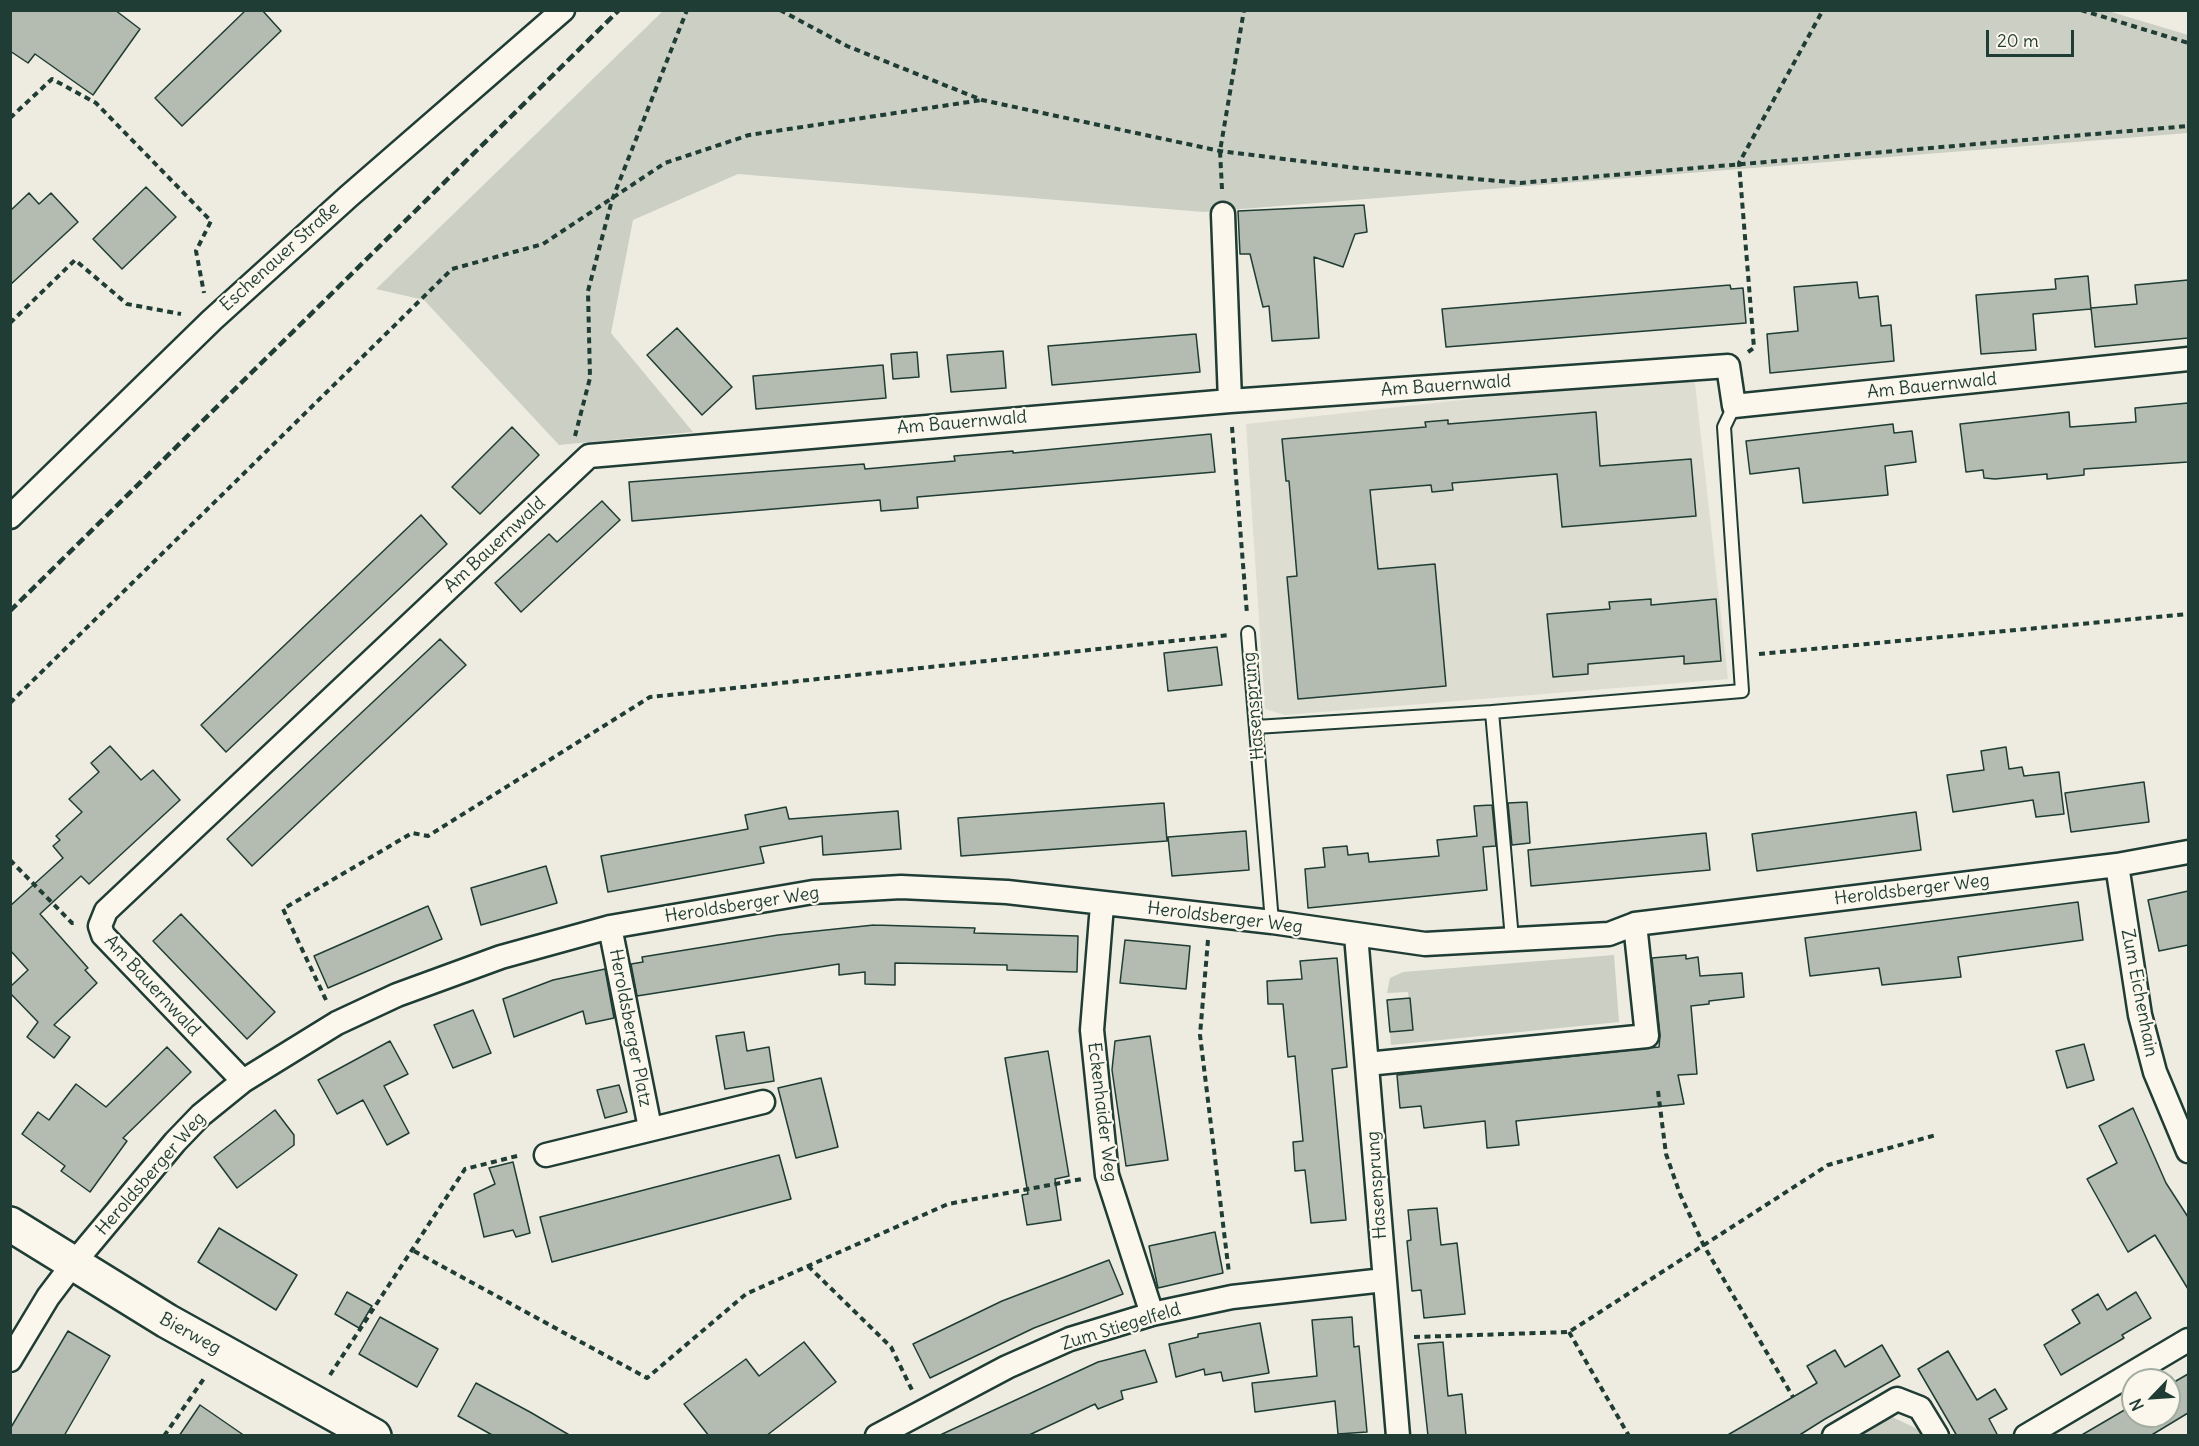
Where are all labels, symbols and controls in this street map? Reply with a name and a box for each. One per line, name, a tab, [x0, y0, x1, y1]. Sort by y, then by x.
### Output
scale bar	[1989, 18, 2078, 56]
text: 20 m	[1997, 29, 2039, 52]
street label: Eschenauer Straße	[216, 198, 344, 316]
street label: Am Bauernwald	[1866, 368, 1998, 404]
street label: Am Bauernwald	[1380, 371, 1512, 401]
street label: Am Bauernwald	[896, 407, 1028, 439]
street label: Am Bauernwald	[440, 493, 550, 597]
street label: Hasensprung	[1239, 651, 1269, 761]
street label: Heroldsberger Weg	[1833, 870, 1991, 910]
street label: Heroldsberger Weg	[663, 882, 821, 928]
street label: Heroldsberger Weg	[1146, 898, 1304, 938]
street label: Zum Eichenhain	[2116, 927, 2162, 1059]
street label: Am Bauernwald	[100, 931, 204, 1041]
street label: Heroldsberger Platz	[604, 947, 656, 1109]
street label: Eckenhaider Weg	[1083, 1041, 1121, 1183]
street label: Heroldsberger Weg	[92, 1108, 210, 1240]
street label: Hasensprung	[1362, 1130, 1392, 1240]
street label: Zum Stiegelfeld	[1059, 1299, 1183, 1355]
street label: Bierweg	[156, 1308, 224, 1360]
north arrow	[2121, 1368, 2181, 1428]
text: N	[2125, 1396, 2148, 1414]

